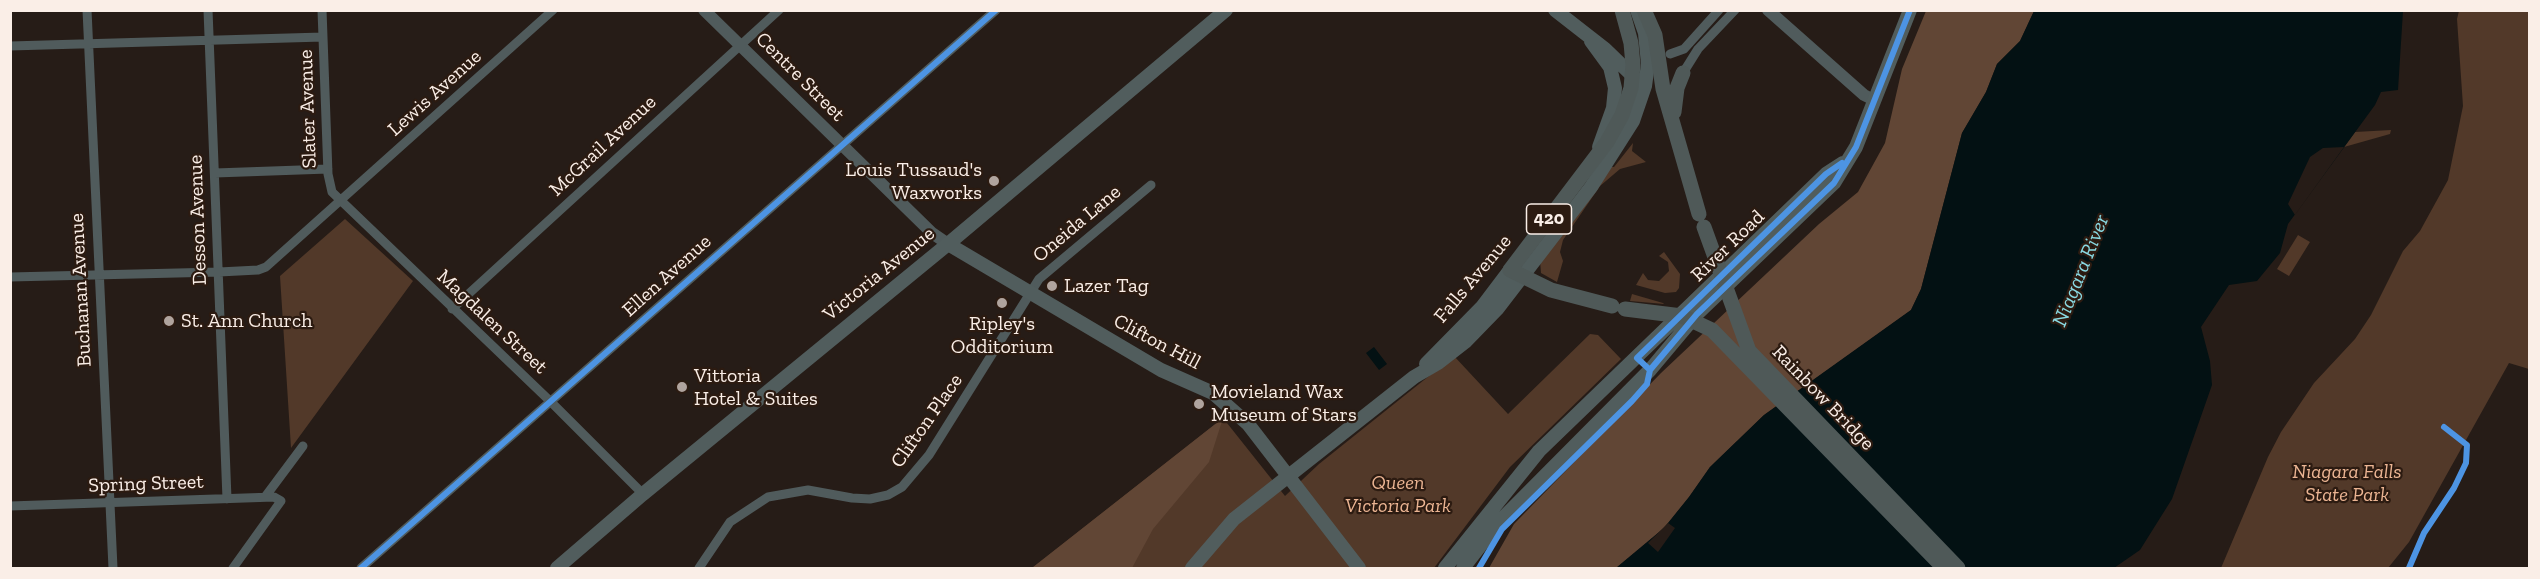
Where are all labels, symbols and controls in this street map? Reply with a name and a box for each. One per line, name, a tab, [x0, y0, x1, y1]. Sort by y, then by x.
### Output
street label: Centre Street	[750, 27, 850, 127]
street label: Lewis Avenue	[383, 45, 487, 141]
street label: Slater Avenue	[294, 49, 322, 169]
street label: McGrail Avenue	[545, 90, 661, 202]
street label: Desson Avenue	[184, 154, 212, 286]
place label: Louis Tussaud's Waxworks	[845, 158, 982, 205]
marker: Louis Tussaud's Waxworks	[987, 174, 1001, 188]
street label: Oneida Lane	[1028, 180, 1126, 268]
road number: 420	[1526, 204, 1572, 234]
street label: River Road	[1686, 205, 1770, 287]
water label: Niagara River	[2047, 211, 2115, 331]
street label: Buchanan Avenue	[65, 213, 97, 367]
street label: Victoria Avenue	[818, 222, 940, 326]
street label: Ellen Avenue	[618, 230, 716, 322]
street label: Falls Avenue	[1429, 230, 1517, 328]
street label: Magdalen Street	[432, 265, 552, 379]
place label: Lazer Tag	[1064, 274, 1149, 298]
marker: Lazer Tag	[1045, 279, 1059, 293]
marker: Ripley's Odditorium	[995, 296, 1009, 310]
place label: St. Ann Church	[181, 309, 312, 333]
street label: Clifton Hill	[1109, 309, 1205, 375]
place label: Ripley's Odditorium	[951, 312, 1053, 359]
marker: St. Ann Church	[162, 314, 176, 328]
street label: Rainbow Bridge	[1767, 340, 1879, 456]
place label: Vittoria Hotel & Suites	[694, 364, 818, 411]
street label: Clifton Place	[886, 369, 968, 473]
marker: Vittoria Hotel & Suites	[675, 380, 689, 394]
place label: Movieland Wax Museum of Stars	[1211, 380, 1357, 427]
marker: Movieland Wax Museum of Stars	[1192, 397, 1206, 411]
park label: Niagara Falls State Park	[2292, 460, 2402, 507]
street label: Spring Street	[88, 470, 204, 498]
park label: Queen Victoria Park	[1345, 471, 1451, 518]

